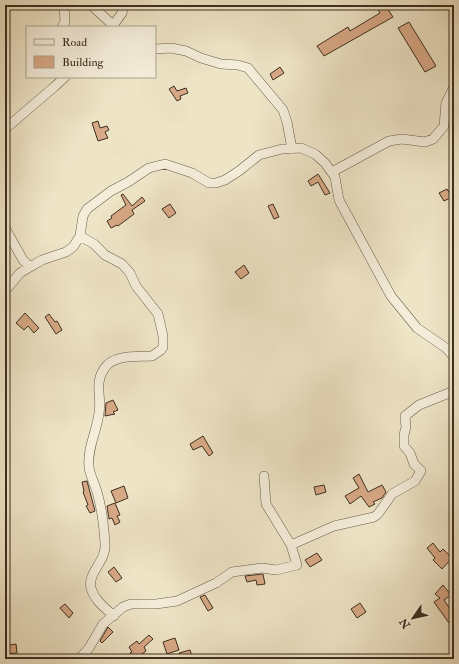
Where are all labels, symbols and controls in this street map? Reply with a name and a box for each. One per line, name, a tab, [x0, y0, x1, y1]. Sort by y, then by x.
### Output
legend	[26, 26, 156, 78]
text: Road	[62, 35, 87, 50]
text: Building	[62, 55, 105, 70]
north arrow	[393, 598, 433, 638]
text: N	[396, 615, 414, 632]

